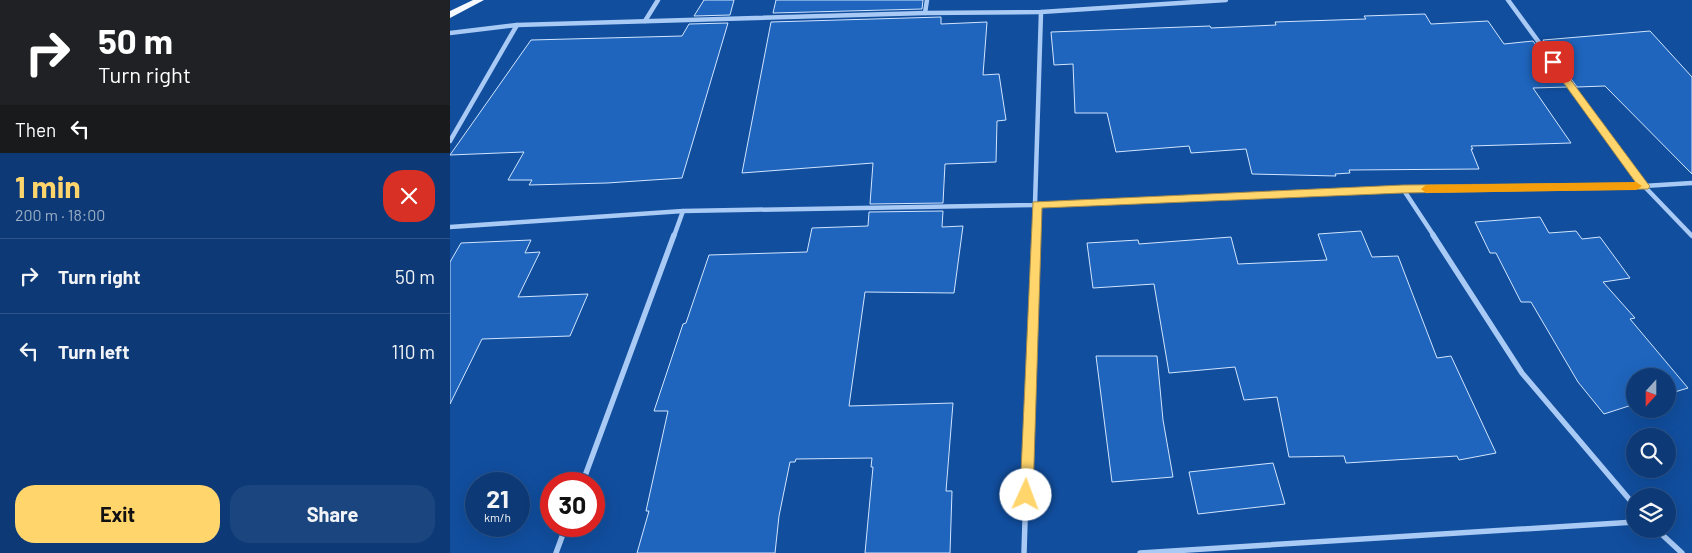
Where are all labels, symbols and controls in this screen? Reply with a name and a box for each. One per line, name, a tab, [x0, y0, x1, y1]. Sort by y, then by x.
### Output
text: 50 m	[98, 19, 173, 61]
icon: right	[15, 20, 80, 85]
pin	[1532, 41, 1574, 83]
icon: arrive	[1539, 48, 1567, 76]
text: Turn right	[98, 61, 191, 87]
icon: left	[66, 115, 94, 143]
text: Then	[15, 118, 56, 141]
text: 1 min	[15, 168, 81, 204]
button: close	[383, 170, 435, 222]
text: 200 m · 18:00	[15, 205, 105, 224]
icon: right	[15, 262, 43, 290]
text: Turn right	[58, 265, 140, 288]
text: 50 m	[395, 265, 435, 288]
icon: left	[15, 337, 43, 365]
text: Turn left	[58, 340, 129, 363]
text: 110 m	[391, 340, 435, 363]
north arrow	[1626, 368, 1676, 418]
map controls	[1626, 368, 1676, 538]
button: search	[1626, 428, 1676, 478]
position arrow	[999, 468, 1051, 520]
speed limit sign: 30	[540, 472, 605, 537]
text: 21	[486, 483, 509, 513]
button: Exit	[15, 485, 220, 543]
button: Share	[230, 485, 435, 543]
button: layers	[1626, 488, 1676, 538]
text: km/h	[484, 510, 511, 524]

